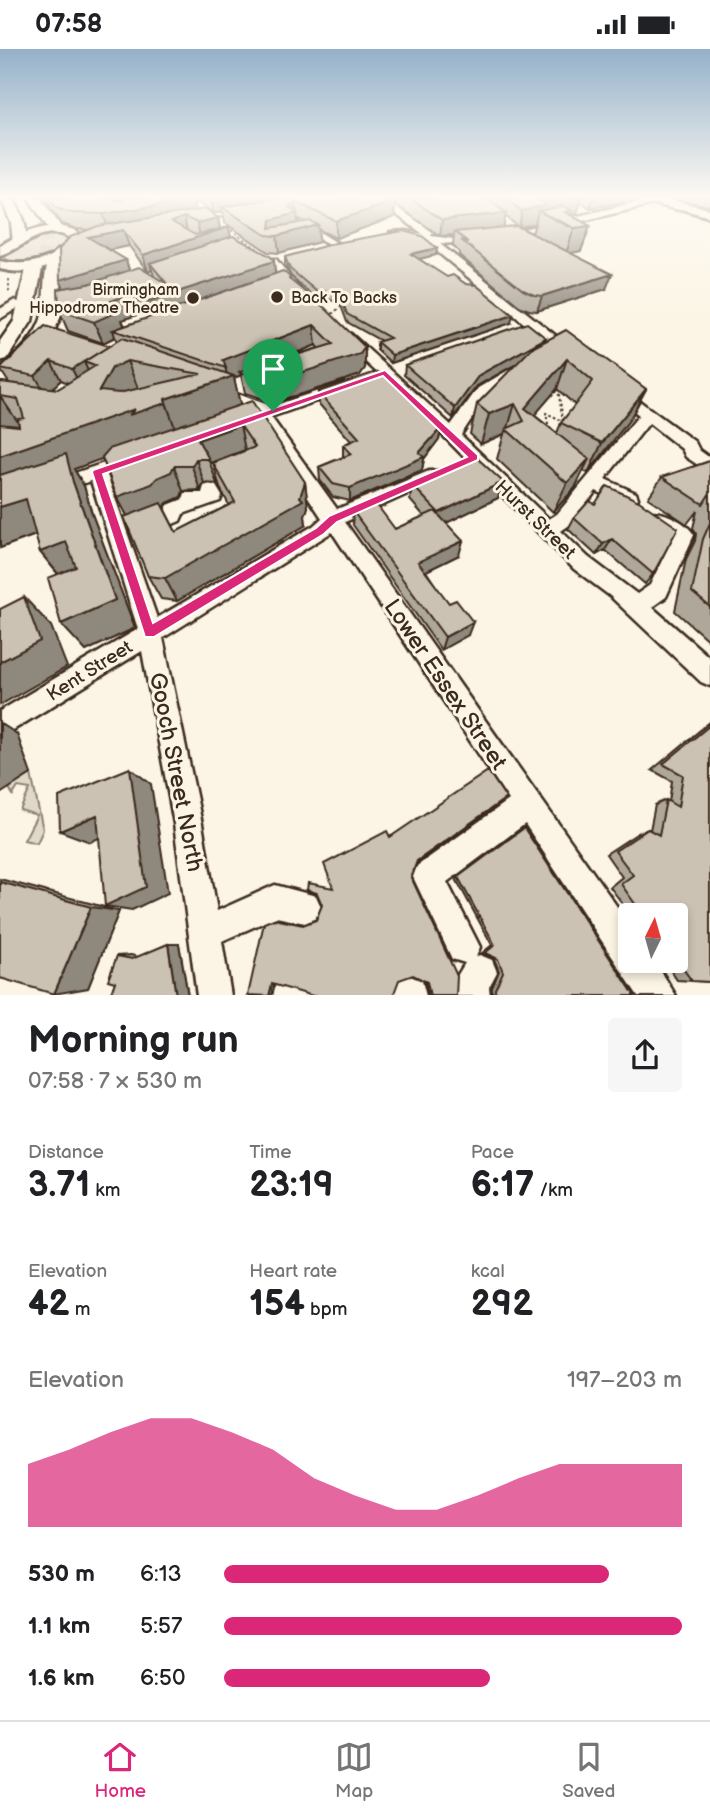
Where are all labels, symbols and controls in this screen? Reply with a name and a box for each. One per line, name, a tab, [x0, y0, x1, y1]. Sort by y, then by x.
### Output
text: 07:58	[35, 9, 102, 40]
place label: Birmingham Hippodrome Theatre	[29, 281, 180, 318]
marker: Back To Backs	[269, 289, 285, 305]
place label: Back To Backs	[291, 289, 397, 308]
marker: Birmingham Hippodrome Theatre	[185, 290, 201, 306]
pin	[243, 339, 303, 411]
icon: arrive	[254, 350, 292, 388]
street label: Hurst Street	[490, 476, 580, 564]
street label: Lower Essex Street	[378, 594, 513, 775]
street label: Kent Street	[43, 636, 137, 707]
street label: Gooch Street North	[143, 670, 209, 874]
north arrow	[618, 903, 688, 973]
map controls	[618, 903, 688, 973]
text: Morning run	[28, 1018, 239, 1063]
button: share	[608, 1018, 682, 1092]
text: 07:58 · 7 × 530 m	[28, 1067, 202, 1095]
text: Distance	[28, 1141, 104, 1164]
text: Time	[249, 1141, 291, 1164]
text: Pace	[471, 1141, 514, 1164]
text: 3.71	[28, 1164, 90, 1207]
text: 23:19	[249, 1164, 334, 1207]
text: 6:17	[471, 1164, 534, 1207]
text: km	[90, 1179, 120, 1202]
text: /km	[534, 1179, 573, 1202]
text: Elevation	[28, 1260, 107, 1283]
text: Heart rate	[249, 1260, 337, 1283]
text: kcal	[471, 1260, 505, 1283]
text: 42	[28, 1283, 70, 1326]
text: 154	[249, 1283, 305, 1326]
text: 292	[471, 1283, 533, 1326]
text: m	[70, 1298, 90, 1321]
text: bpm	[305, 1298, 347, 1321]
text: Elevation	[28, 1366, 124, 1394]
text: 197–203 m	[567, 1366, 682, 1394]
text: 530 m	[28, 1560, 95, 1588]
text: 6:13	[140, 1560, 182, 1588]
text: 1.1 km	[28, 1612, 90, 1640]
text: 5:57	[140, 1612, 182, 1640]
text: 1.6 km	[28, 1664, 95, 1692]
text: 6:50	[140, 1664, 185, 1692]
tab: Home	[94, 1738, 146, 1803]
tab: Map	[335, 1738, 373, 1803]
tab: Saved	[562, 1738, 616, 1803]

